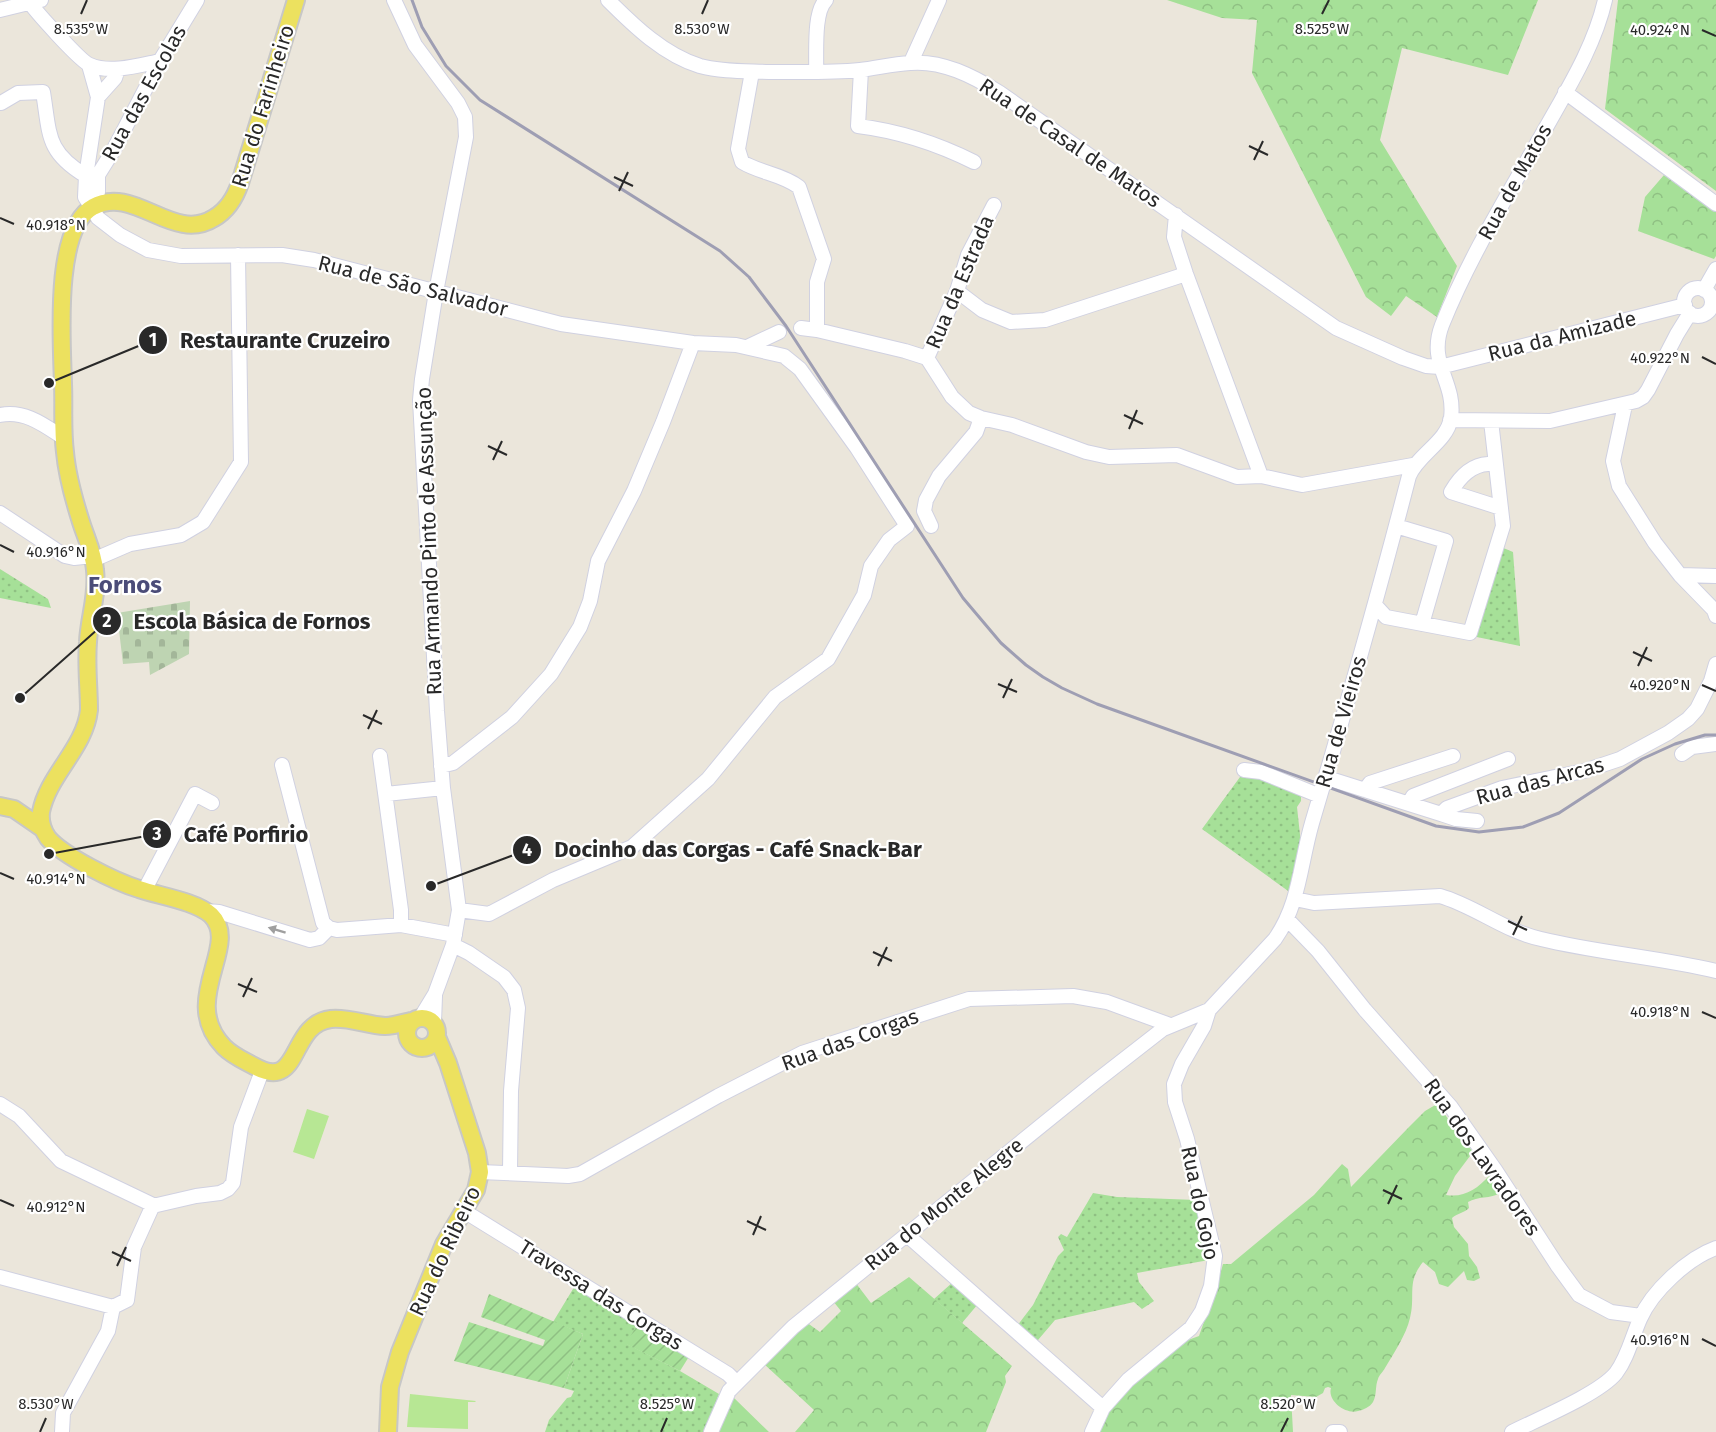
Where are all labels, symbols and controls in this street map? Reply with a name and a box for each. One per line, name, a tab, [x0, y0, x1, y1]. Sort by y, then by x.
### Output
text: 8.535°W	[54, 20, 109, 38]
text: 8.530°W	[674, 20, 730, 38]
text: 8.525°W	[1295, 20, 1350, 38]
street label: Rua das Escolas	[96, 21, 192, 165]
text: 40.924°N	[1630, 21, 1690, 39]
street label: Rua do Farinheiro	[226, 22, 300, 190]
street label: Rua de Casal de Matos	[974, 73, 1166, 214]
street label: Rua de Matos	[1472, 119, 1558, 245]
street label: Rua da Estrada	[920, 211, 1000, 353]
text: 40.918°N	[26, 216, 86, 234]
street label: Rua de São Salvador	[315, 250, 511, 322]
street label: Rua da Amizade	[1485, 305, 1639, 367]
callout: Restaurante Cruzeiro	[138, 320, 402, 360]
text: Restaurante Cruzeiro	[180, 327, 390, 354]
text: 1	[149, 329, 157, 351]
text: 40.922°N	[1630, 349, 1690, 367]
street label: Rua Armando Pinto de Assunção	[411, 386, 447, 696]
text: 40.916°N	[26, 543, 86, 561]
district label: Fornos	[88, 571, 162, 599]
callout: Escola Básica de Fornos	[92, 601, 383, 641]
text: Escola Básica de Fornos	[134, 608, 371, 635]
text: 2	[102, 610, 112, 632]
street label: Rua de Vieiros	[1310, 653, 1372, 791]
text: 40.920°N	[1629, 676, 1691, 694]
street label: Rua das Arcas	[1473, 751, 1607, 811]
callout: Café Porfirio	[142, 814, 321, 854]
text: Café Porfirio	[184, 821, 309, 848]
text: 3	[151, 823, 162, 845]
callout: Docinho das Corgas - Café Snack-Bar	[512, 830, 934, 870]
text: Docinho das Corgas - Café Snack-Bar	[554, 836, 922, 863]
text: 4	[522, 839, 532, 861]
text: 40.914°N	[26, 870, 86, 888]
one-way arrow	[268, 925, 286, 934]
street label: Rua das Corgas	[778, 1003, 922, 1077]
text: 40.918°N	[1630, 1003, 1690, 1021]
street label: Rua dos Lavradores	[1418, 1073, 1546, 1241]
street label: Rua do Monte Alegre	[859, 1132, 1029, 1276]
street label: Rua do Gojo	[1175, 1144, 1225, 1262]
street label: Rua do Ribeiro	[404, 1182, 486, 1320]
text: 40.912°N	[26, 1198, 86, 1216]
street label: Travessa das Corgas	[514, 1234, 688, 1356]
text: 40.916°N	[1630, 1331, 1690, 1349]
text: 8.530°W	[18, 1395, 74, 1413]
text: 8.525°W	[640, 1395, 695, 1413]
text: 8.520°W	[1260, 1395, 1316, 1413]

